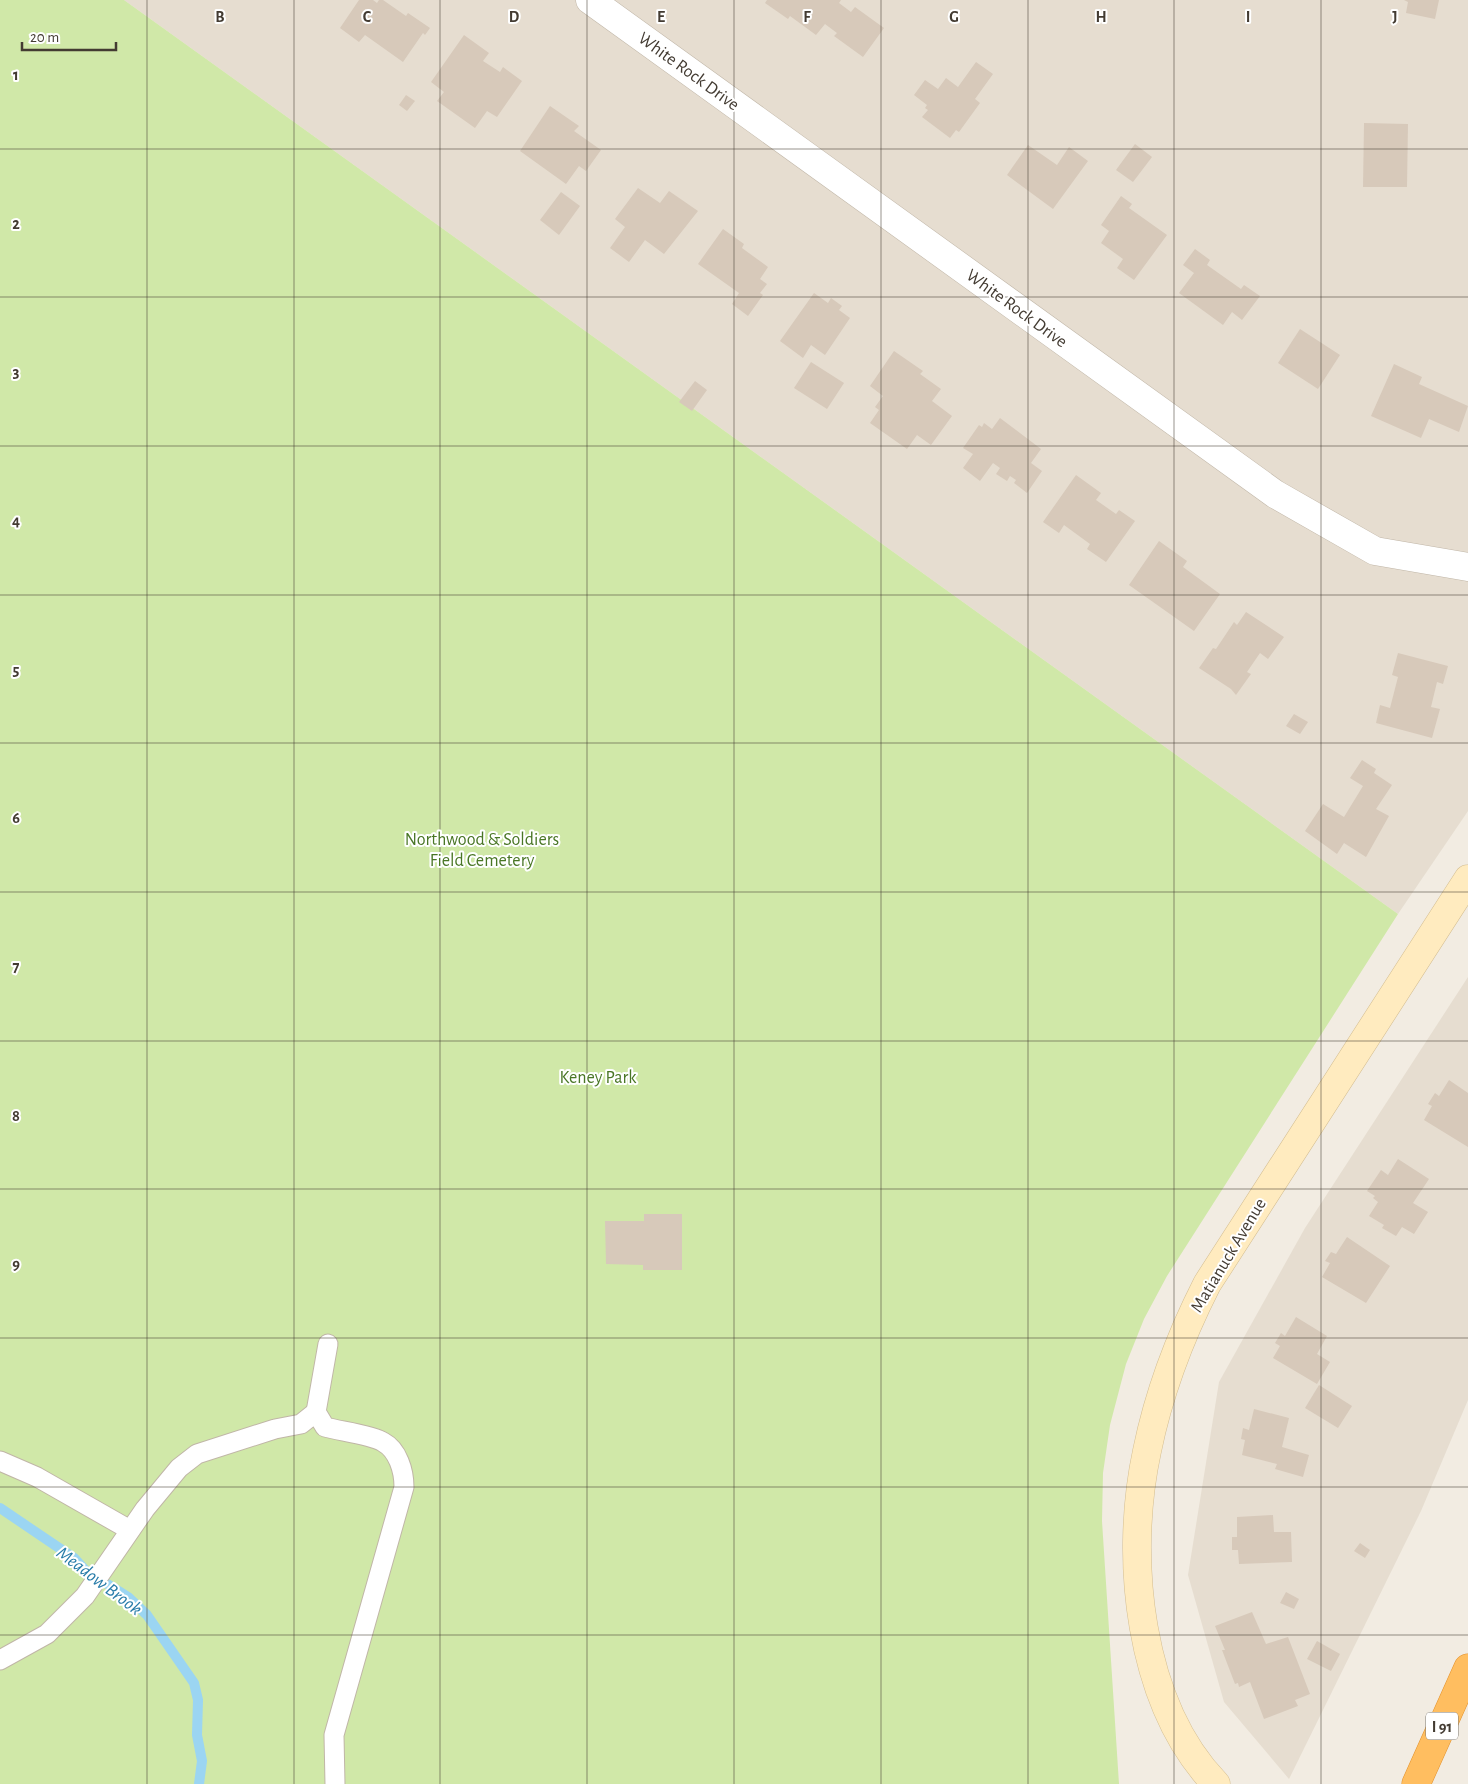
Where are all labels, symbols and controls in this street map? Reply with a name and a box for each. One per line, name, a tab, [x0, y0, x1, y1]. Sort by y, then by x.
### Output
text: B	[215, 9, 225, 25]
text: C	[363, 9, 372, 25]
text: D	[509, 9, 520, 25]
text: E	[657, 9, 665, 25]
text: F	[803, 9, 811, 25]
text: G	[949, 9, 959, 25]
text: H	[1095, 9, 1107, 25]
text: I	[1246, 9, 1250, 25]
text: J	[1392, 9, 1398, 25]
scale bar	[22, 20, 116, 52]
street label: White Rock Drive	[635, 29, 742, 114]
text: 20 m	[30, 30, 59, 45]
text: 1	[13, 67, 19, 83]
text: 2	[12, 216, 20, 232]
street label: White Rock Drive	[963, 266, 1070, 351]
text: 3	[13, 364, 20, 380]
text: 4	[12, 513, 20, 529]
text: 5	[13, 662, 20, 678]
text: 6	[12, 810, 20, 826]
park label: Northwood & Soldiers Field Cemetery	[405, 831, 559, 870]
text: 7	[13, 959, 20, 975]
park label: Keney Park	[559, 1069, 637, 1087]
text: 8	[12, 1108, 20, 1124]
street label: Matianuck Avenue	[1188, 1195, 1270, 1316]
text: 9	[12, 1256, 20, 1272]
water label: Meadow Brook	[53, 1543, 145, 1619]
road number: I 91	[1426, 1712, 1458, 1740]

